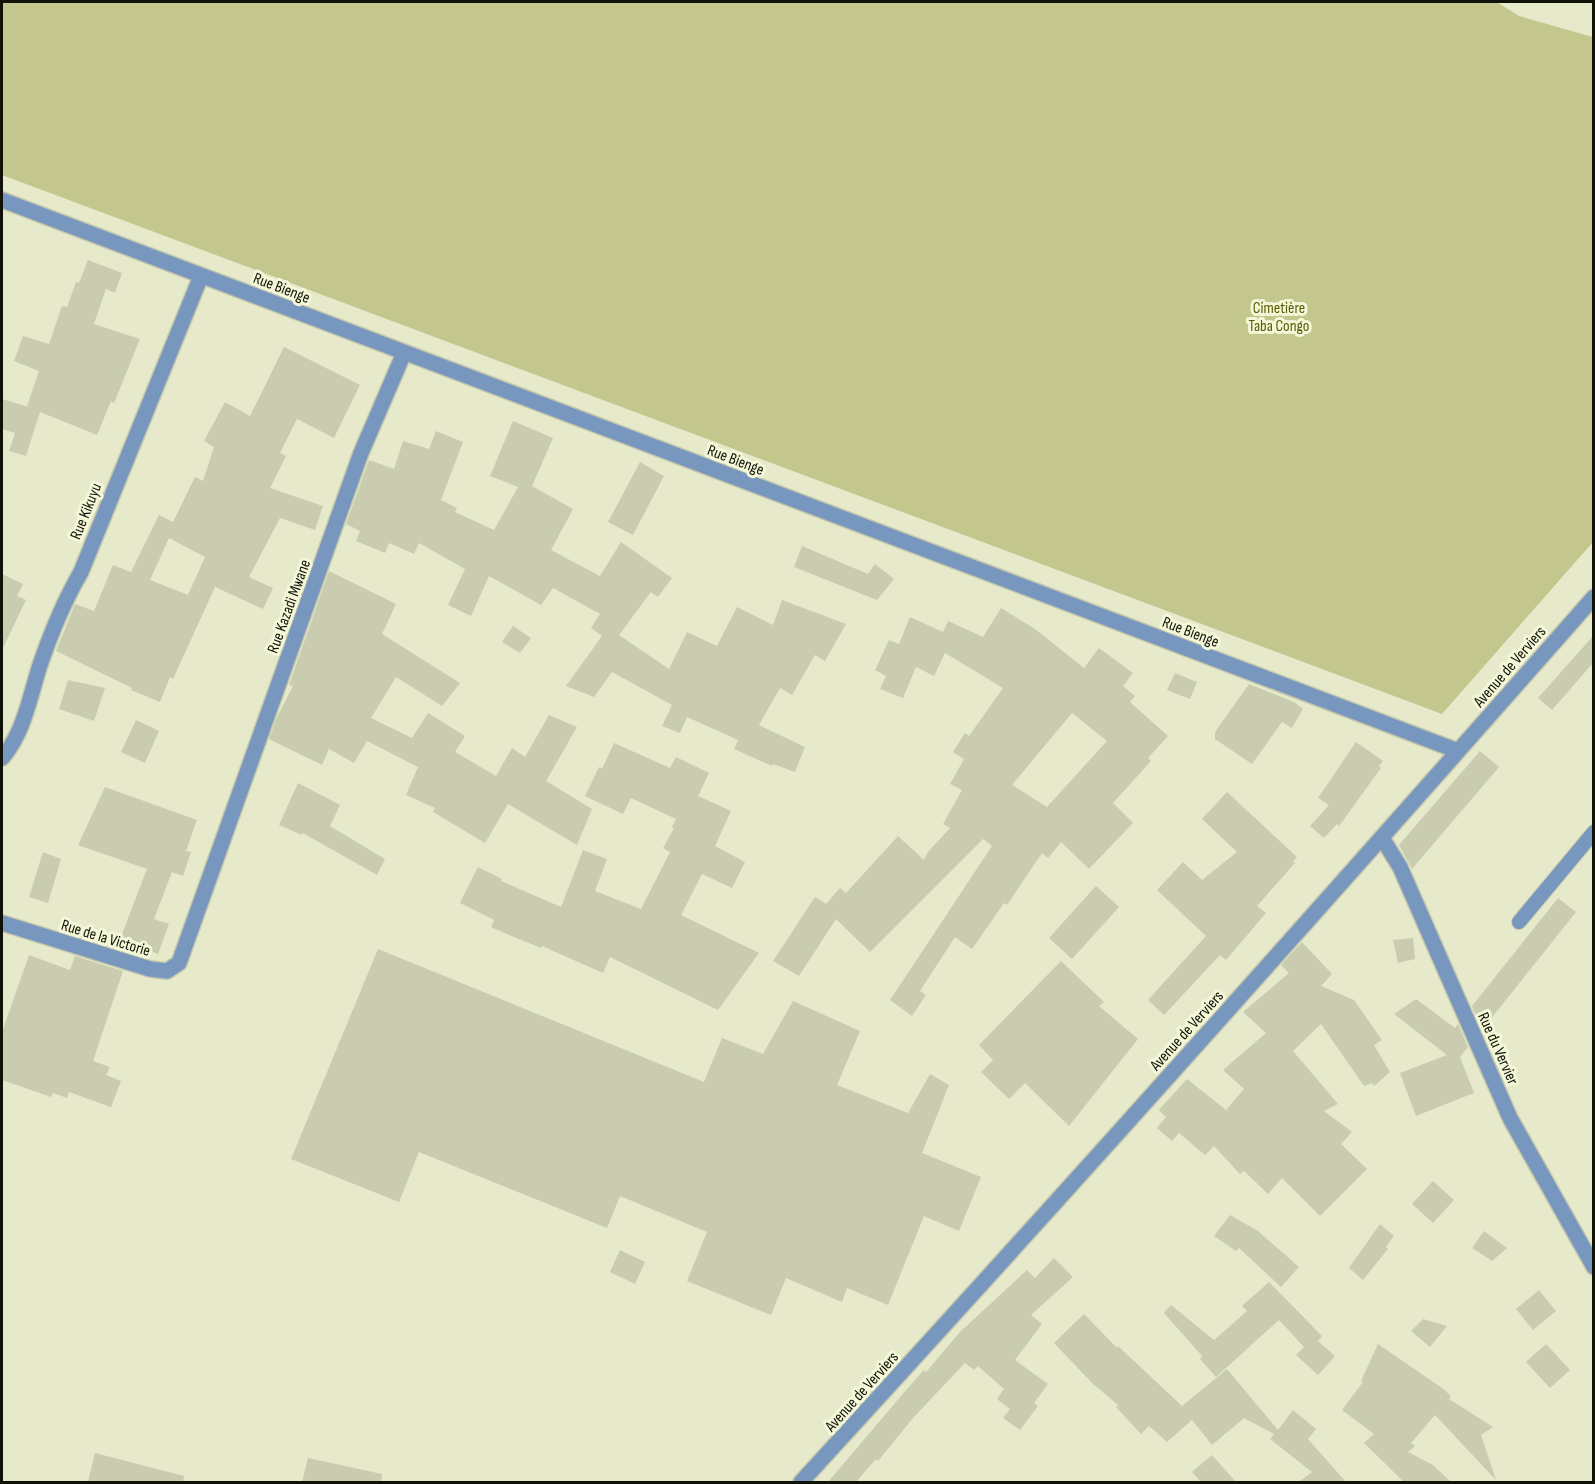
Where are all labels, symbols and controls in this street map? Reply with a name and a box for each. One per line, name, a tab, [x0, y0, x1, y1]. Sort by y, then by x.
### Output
street label: Rue Bienge	[250, 269, 312, 308]
park label: Cimetière Taba Congo	[1249, 299, 1310, 336]
street label: Rue Bienge	[704, 441, 766, 480]
street label: Rue Kikuyu	[67, 481, 106, 542]
street label: Rue Kazadi Mwane	[264, 557, 315, 656]
street label: Rue Bienge	[1159, 613, 1221, 652]
street label: Avenue de Verviers	[1469, 623, 1551, 712]
street label: Rue de la Victorie	[59, 916, 152, 961]
street label: Avenue de Verviers	[1146, 987, 1228, 1076]
street label: Rue du Vervier	[1473, 1010, 1522, 1088]
street label: Avenue de Verviers	[821, 1348, 903, 1437]

